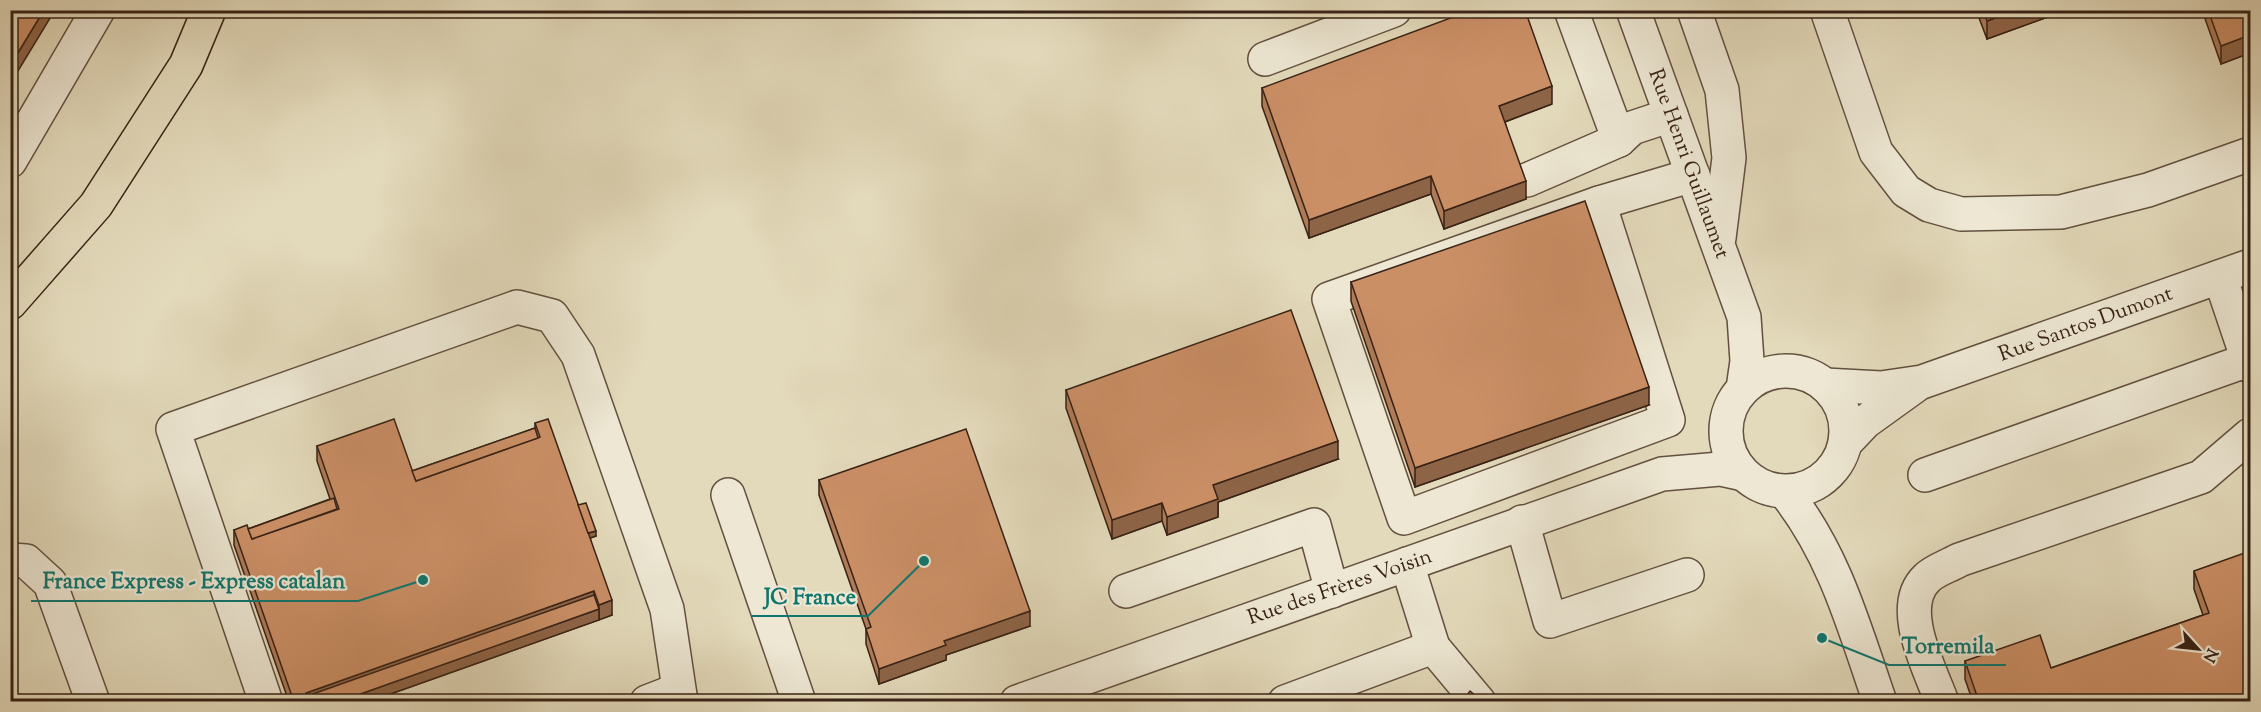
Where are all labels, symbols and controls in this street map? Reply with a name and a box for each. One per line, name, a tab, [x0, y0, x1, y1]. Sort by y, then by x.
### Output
street label: Rue Henri Guillaumet	[1640, 65, 1736, 263]
street label: Rue Santos Dumont	[1995, 280, 2177, 370]
street label: Rue des Frères Voisin	[1244, 542, 1436, 634]
callout: France Express - Express catalan	[31, 561, 358, 601]
text: France Express - Express catalan	[43, 567, 345, 599]
callout: JC France	[752, 576, 868, 616]
text: JC France	[762, 583, 856, 615]
north arrow	[2168, 619, 2228, 679]
callout: Torremila	[1889, 625, 2006, 665]
text: Torremila	[1901, 632, 1995, 664]
text: N	[2196, 644, 2222, 666]

